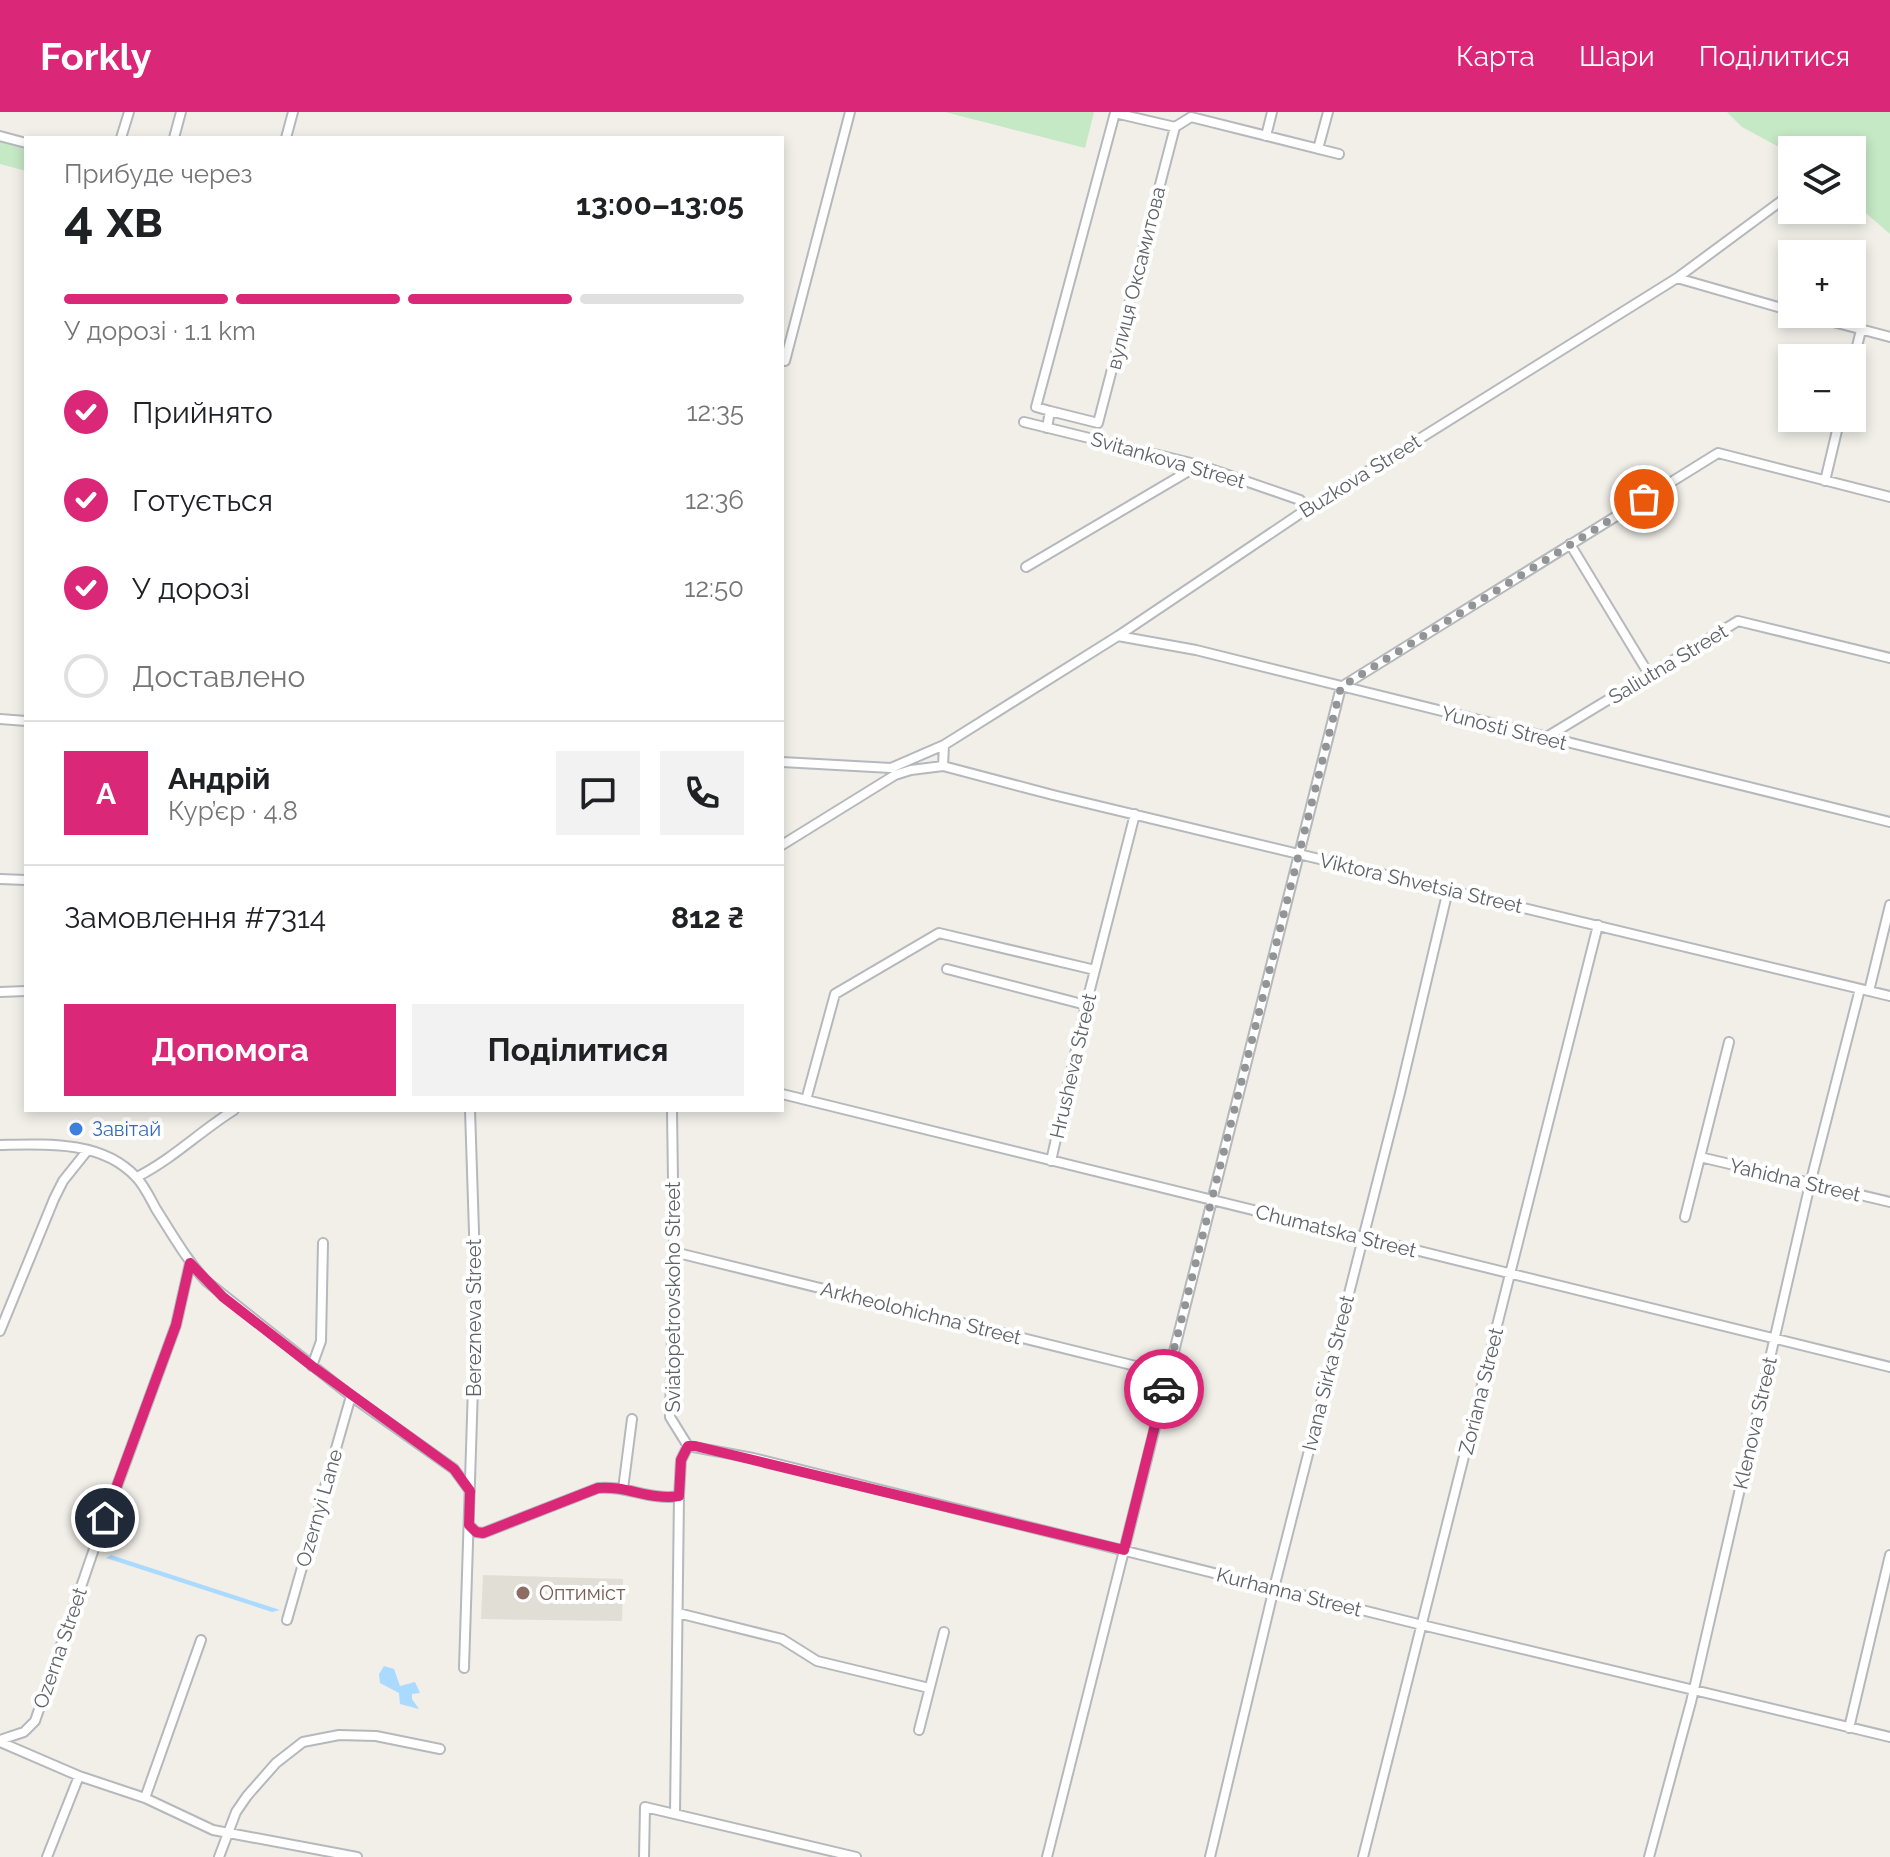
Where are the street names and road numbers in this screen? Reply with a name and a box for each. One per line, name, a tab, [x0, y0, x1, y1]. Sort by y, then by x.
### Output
street label: вулиця Оксамитова	[1102, 184, 1170, 372]
street label: Svitankova Street	[1088, 426, 1248, 494]
street label: Buzkova Street	[1295, 429, 1425, 523]
street label: Saliutna Street	[1604, 619, 1732, 709]
street label: Yunosti Street	[1439, 701, 1570, 755]
street label: Viktora Shvetsia Street	[1317, 848, 1525, 918]
street label: Hrusheva Street	[1045, 991, 1101, 1141]
street label: Yahidna Street	[1727, 1153, 1863, 1207]
street label: Sviatopetrovskoho Street	[661, 1181, 685, 1413]
street label: Chumatska Street	[1253, 1199, 1419, 1263]
street label: Berezneva Street	[462, 1239, 486, 1397]
street label: Arkheolohichna Street	[818, 1276, 1024, 1350]
street label: Ivana Sirka Street	[1297, 1292, 1359, 1453]
street label: Zoriana Street	[1454, 1325, 1508, 1457]
street label: Klenova Street	[1728, 1354, 1782, 1492]
street label: Ozernyi Lane	[291, 1446, 347, 1570]
street label: Kurhanna Street	[1214, 1562, 1364, 1622]
street label: Ozerna Street	[28, 1584, 92, 1712]

